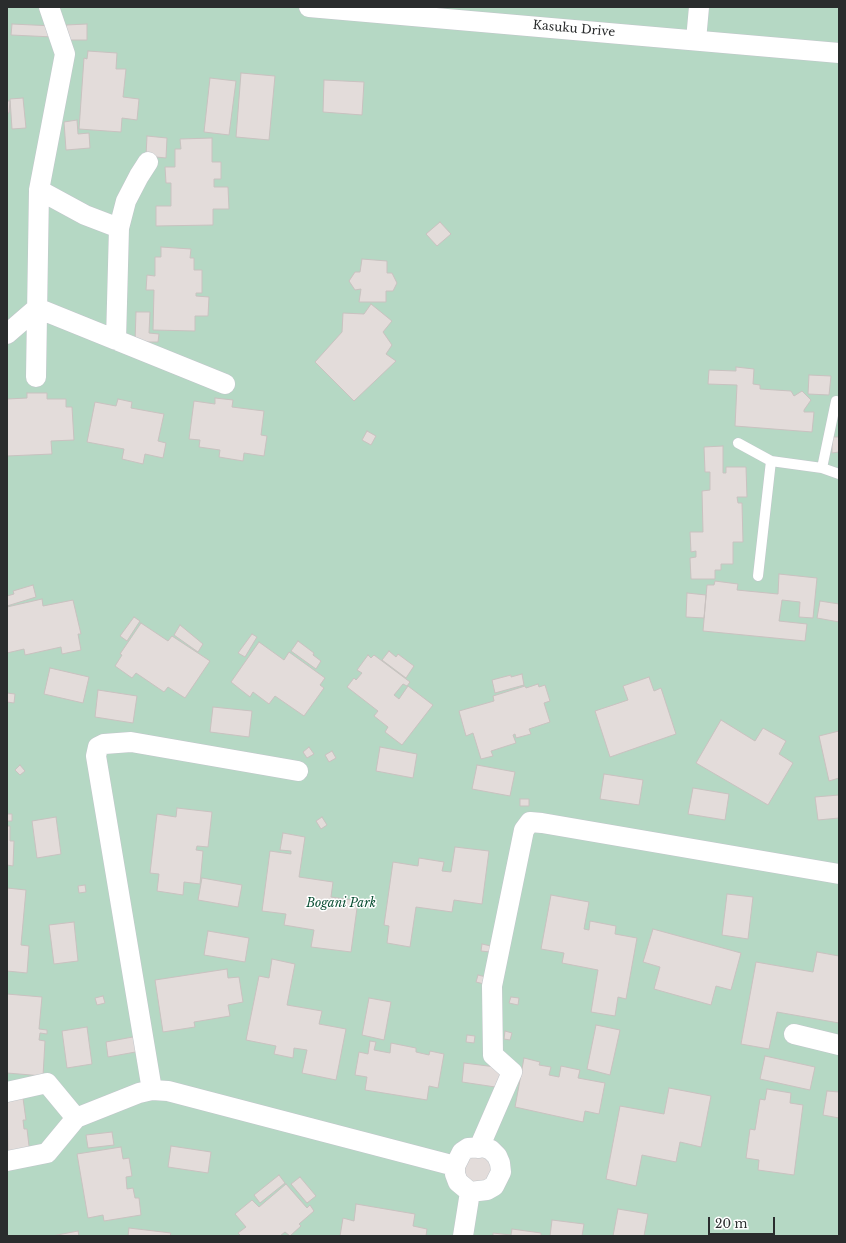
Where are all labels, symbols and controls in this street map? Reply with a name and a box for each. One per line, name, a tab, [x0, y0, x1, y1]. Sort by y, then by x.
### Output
street label: Kasuku Drive	[532, 18, 616, 40]
park label: Bogani Park	[306, 897, 376, 911]
scale bar	[710, 1209, 777, 1235]
text: 20 m	[715, 1216, 747, 1231]

